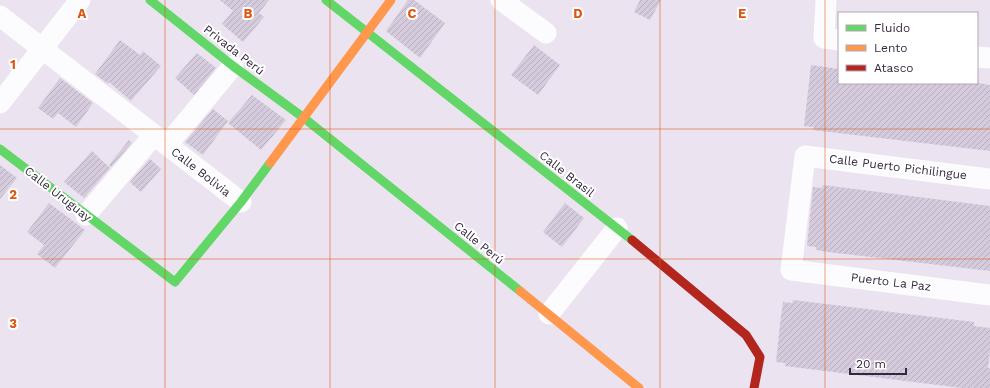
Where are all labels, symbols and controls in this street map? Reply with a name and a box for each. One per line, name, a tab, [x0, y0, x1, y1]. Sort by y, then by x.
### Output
text: A	[78, 6, 87, 21]
text: B	[244, 6, 253, 21]
text: C	[408, 6, 417, 21]
text: D	[573, 6, 583, 21]
text: E	[738, 6, 746, 21]
legend	[838, 12, 978, 84]
text: Fluido	[874, 21, 910, 35]
street label: Privada Perú	[201, 22, 267, 78]
text: Lento	[874, 41, 908, 55]
text: 1	[10, 57, 16, 72]
text: Atasco	[874, 61, 914, 75]
street label: Calle Bolivia	[169, 144, 234, 200]
street label: Calle Brasil	[537, 148, 598, 200]
street label: Calle Puerto Pichilingue	[828, 152, 968, 182]
street label: Calle Uruguay	[22, 164, 95, 225]
text: 2	[9, 187, 17, 202]
street label: Calle Perú	[451, 219, 507, 267]
street label: Puerto La Paz	[850, 270, 932, 294]
text: 3	[9, 316, 17, 331]
scale bar	[850, 350, 906, 376]
text: 20 m	[856, 357, 886, 371]

